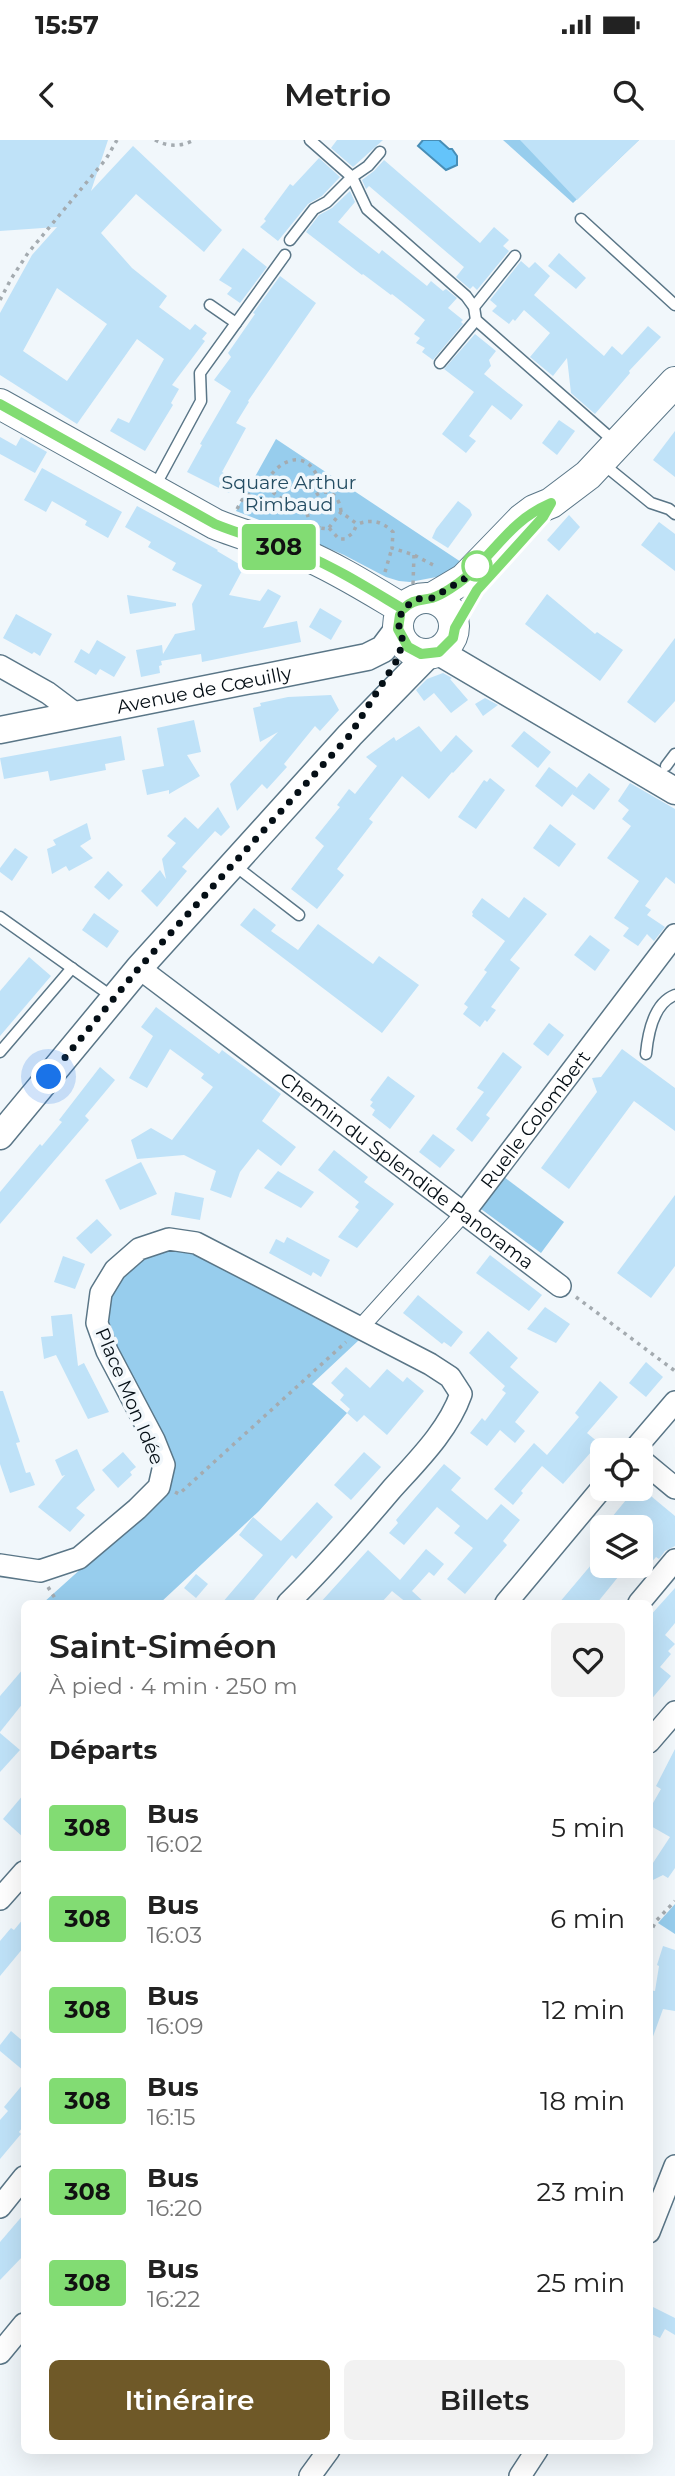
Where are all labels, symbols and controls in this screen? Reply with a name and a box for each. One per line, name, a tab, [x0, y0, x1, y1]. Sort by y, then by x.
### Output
text: 15:57	[35, 9, 99, 41]
text: Metrio	[284, 75, 391, 114]
icon: back	[28, 76, 66, 114]
icon: search	[609, 76, 647, 114]
park label: Square Arthur Rimbaud	[222, 471, 356, 516]
line badge: 308	[239, 524, 319, 570]
text: 308	[256, 532, 302, 561]
unlabelled marker	[462, 551, 492, 581]
street label: Avenue de Cœuilly	[115, 661, 294, 719]
street label: Ruelle Colombert	[476, 1046, 595, 1193]
your location	[31, 1059, 66, 1094]
street label: Chemin du Splendide Panorama	[275, 1068, 538, 1274]
street label: Place Mon Idée	[90, 1324, 169, 1468]
map controls	[590, 1438, 653, 1578]
button: locate	[590, 1438, 653, 1501]
button: layers	[590, 1515, 653, 1578]
button: heart	[551, 1623, 625, 1697]
text: Saint-Siméon	[49, 1626, 277, 1666]
text: À pied · 4 min · 250 m	[49, 1672, 298, 1700]
text: Départs	[49, 1734, 157, 1766]
text: Bus	[147, 1798, 199, 1830]
text: 5 min	[551, 1812, 625, 1844]
text: 308	[64, 1813, 111, 1842]
text: 16:02	[147, 1830, 202, 1858]
text: Bus	[147, 1889, 199, 1921]
text: 6 min	[550, 1903, 625, 1935]
text: 308	[64, 1904, 111, 1933]
text: 16:03	[147, 1921, 202, 1949]
text: Bus	[147, 1980, 199, 2012]
text: 12 min	[542, 1994, 625, 2026]
text: 308	[64, 1995, 111, 2024]
text: 16:09	[147, 2012, 203, 2040]
text: Bus	[147, 2071, 199, 2103]
text: 18 min	[540, 2085, 625, 2117]
text: 308	[64, 2086, 111, 2115]
text: 16:15	[147, 2103, 196, 2131]
text: Bus	[147, 2162, 199, 2194]
text: 23 min	[537, 2176, 625, 2208]
text: 308	[64, 2177, 111, 2206]
text: 16:20	[147, 2194, 202, 2222]
text: Bus	[147, 2253, 199, 2285]
text: 25 min	[537, 2267, 625, 2299]
text: 308	[64, 2268, 111, 2297]
text: 16:22	[147, 2285, 200, 2313]
button: Itinéraire	[49, 2360, 330, 2440]
button: Billets	[344, 2360, 625, 2440]

